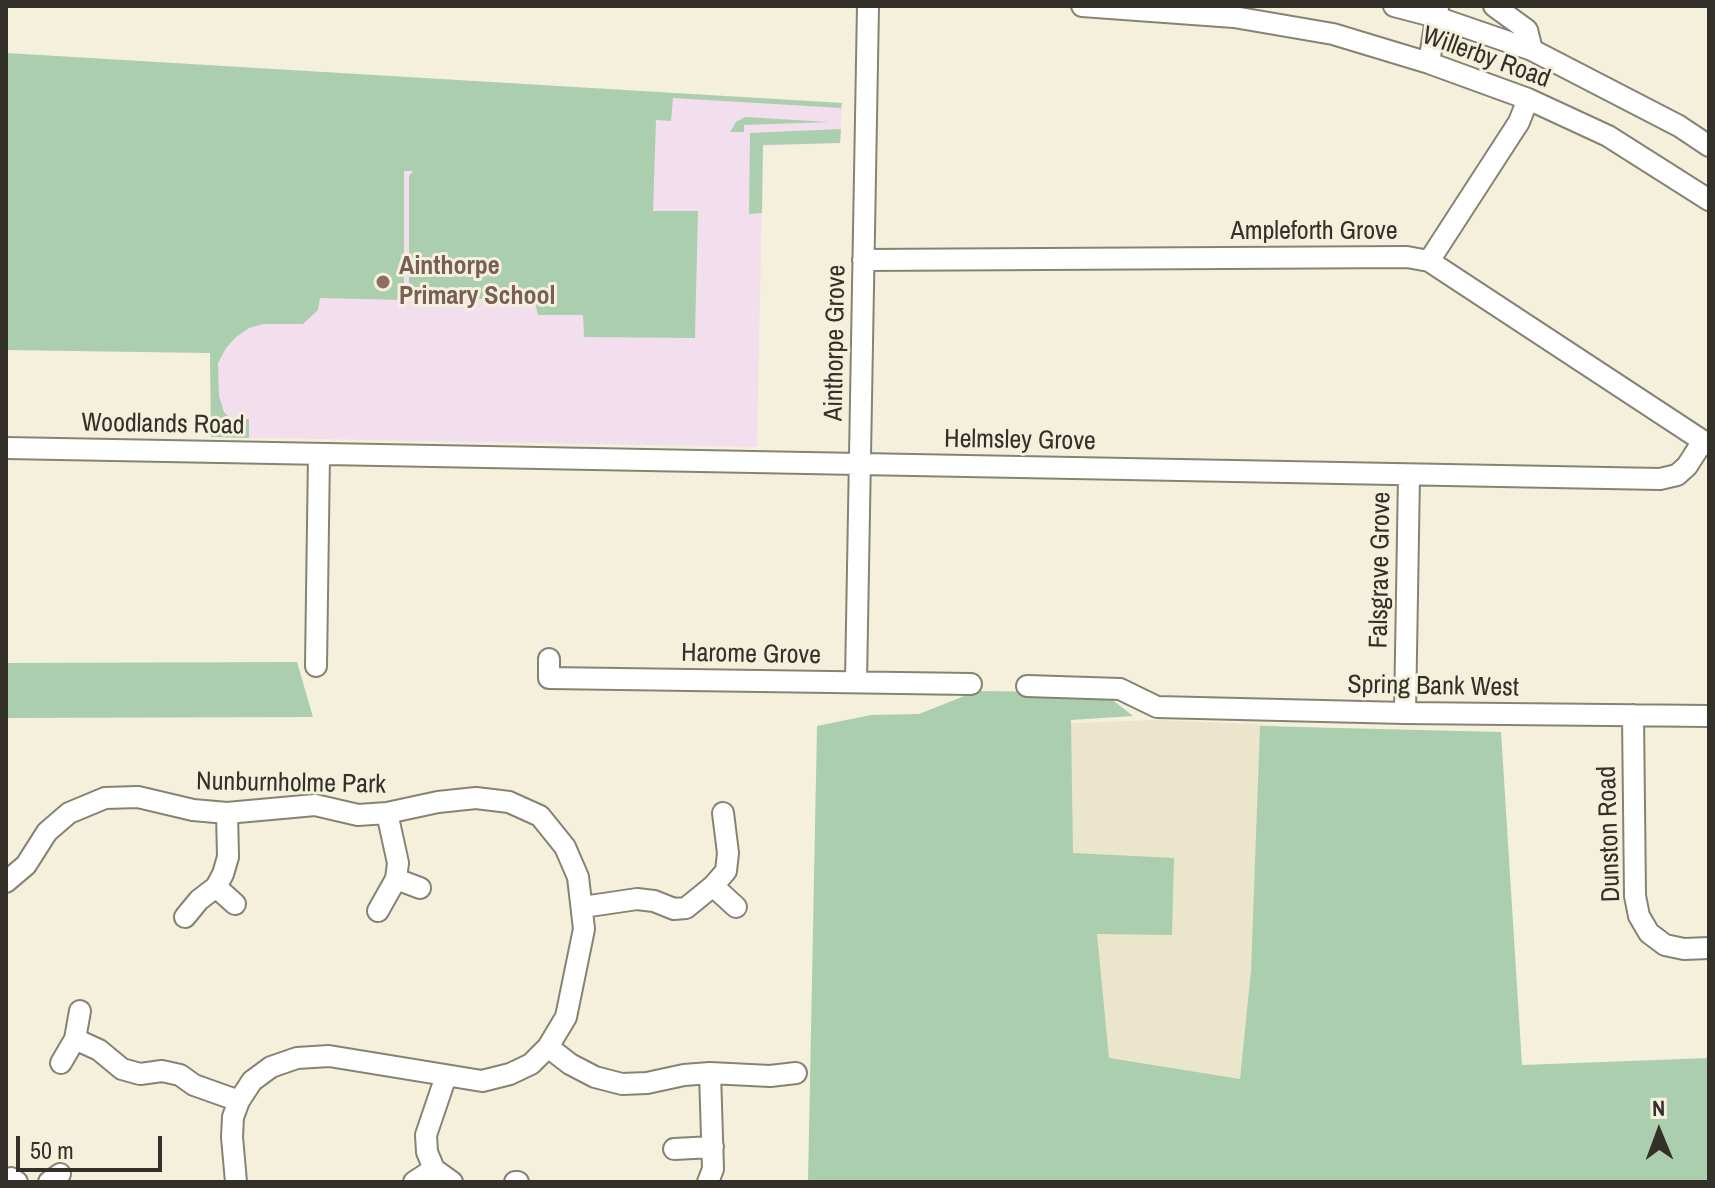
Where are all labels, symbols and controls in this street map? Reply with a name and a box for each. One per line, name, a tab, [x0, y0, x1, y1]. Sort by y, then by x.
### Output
street label: Willerby Road	[1418, 20, 1554, 96]
street label: Ampleforth Grove	[1230, 216, 1398, 248]
place label: Ainthorpe Primary School	[399, 251, 555, 312]
street label: Ainthorpe Grove	[819, 265, 853, 421]
marker: Ainthorpe Primary School	[374, 273, 392, 291]
street label: Woodlands Road	[81, 408, 245, 442]
street label: Helmsley Grove	[944, 424, 1096, 458]
street label: Falsgrave Grove	[1364, 491, 1398, 649]
street label: Harome Grove	[681, 638, 821, 672]
street label: Spring Bank West	[1347, 670, 1519, 704]
street label: Dunston Road	[1592, 765, 1628, 903]
street label: Nunburnholme Park	[196, 767, 386, 801]
north arrow	[1619, 1092, 1699, 1172]
text: N	[1652, 1093, 1665, 1123]
scale bar	[20, 1120, 166, 1170]
text: 50 m	[30, 1134, 74, 1166]

